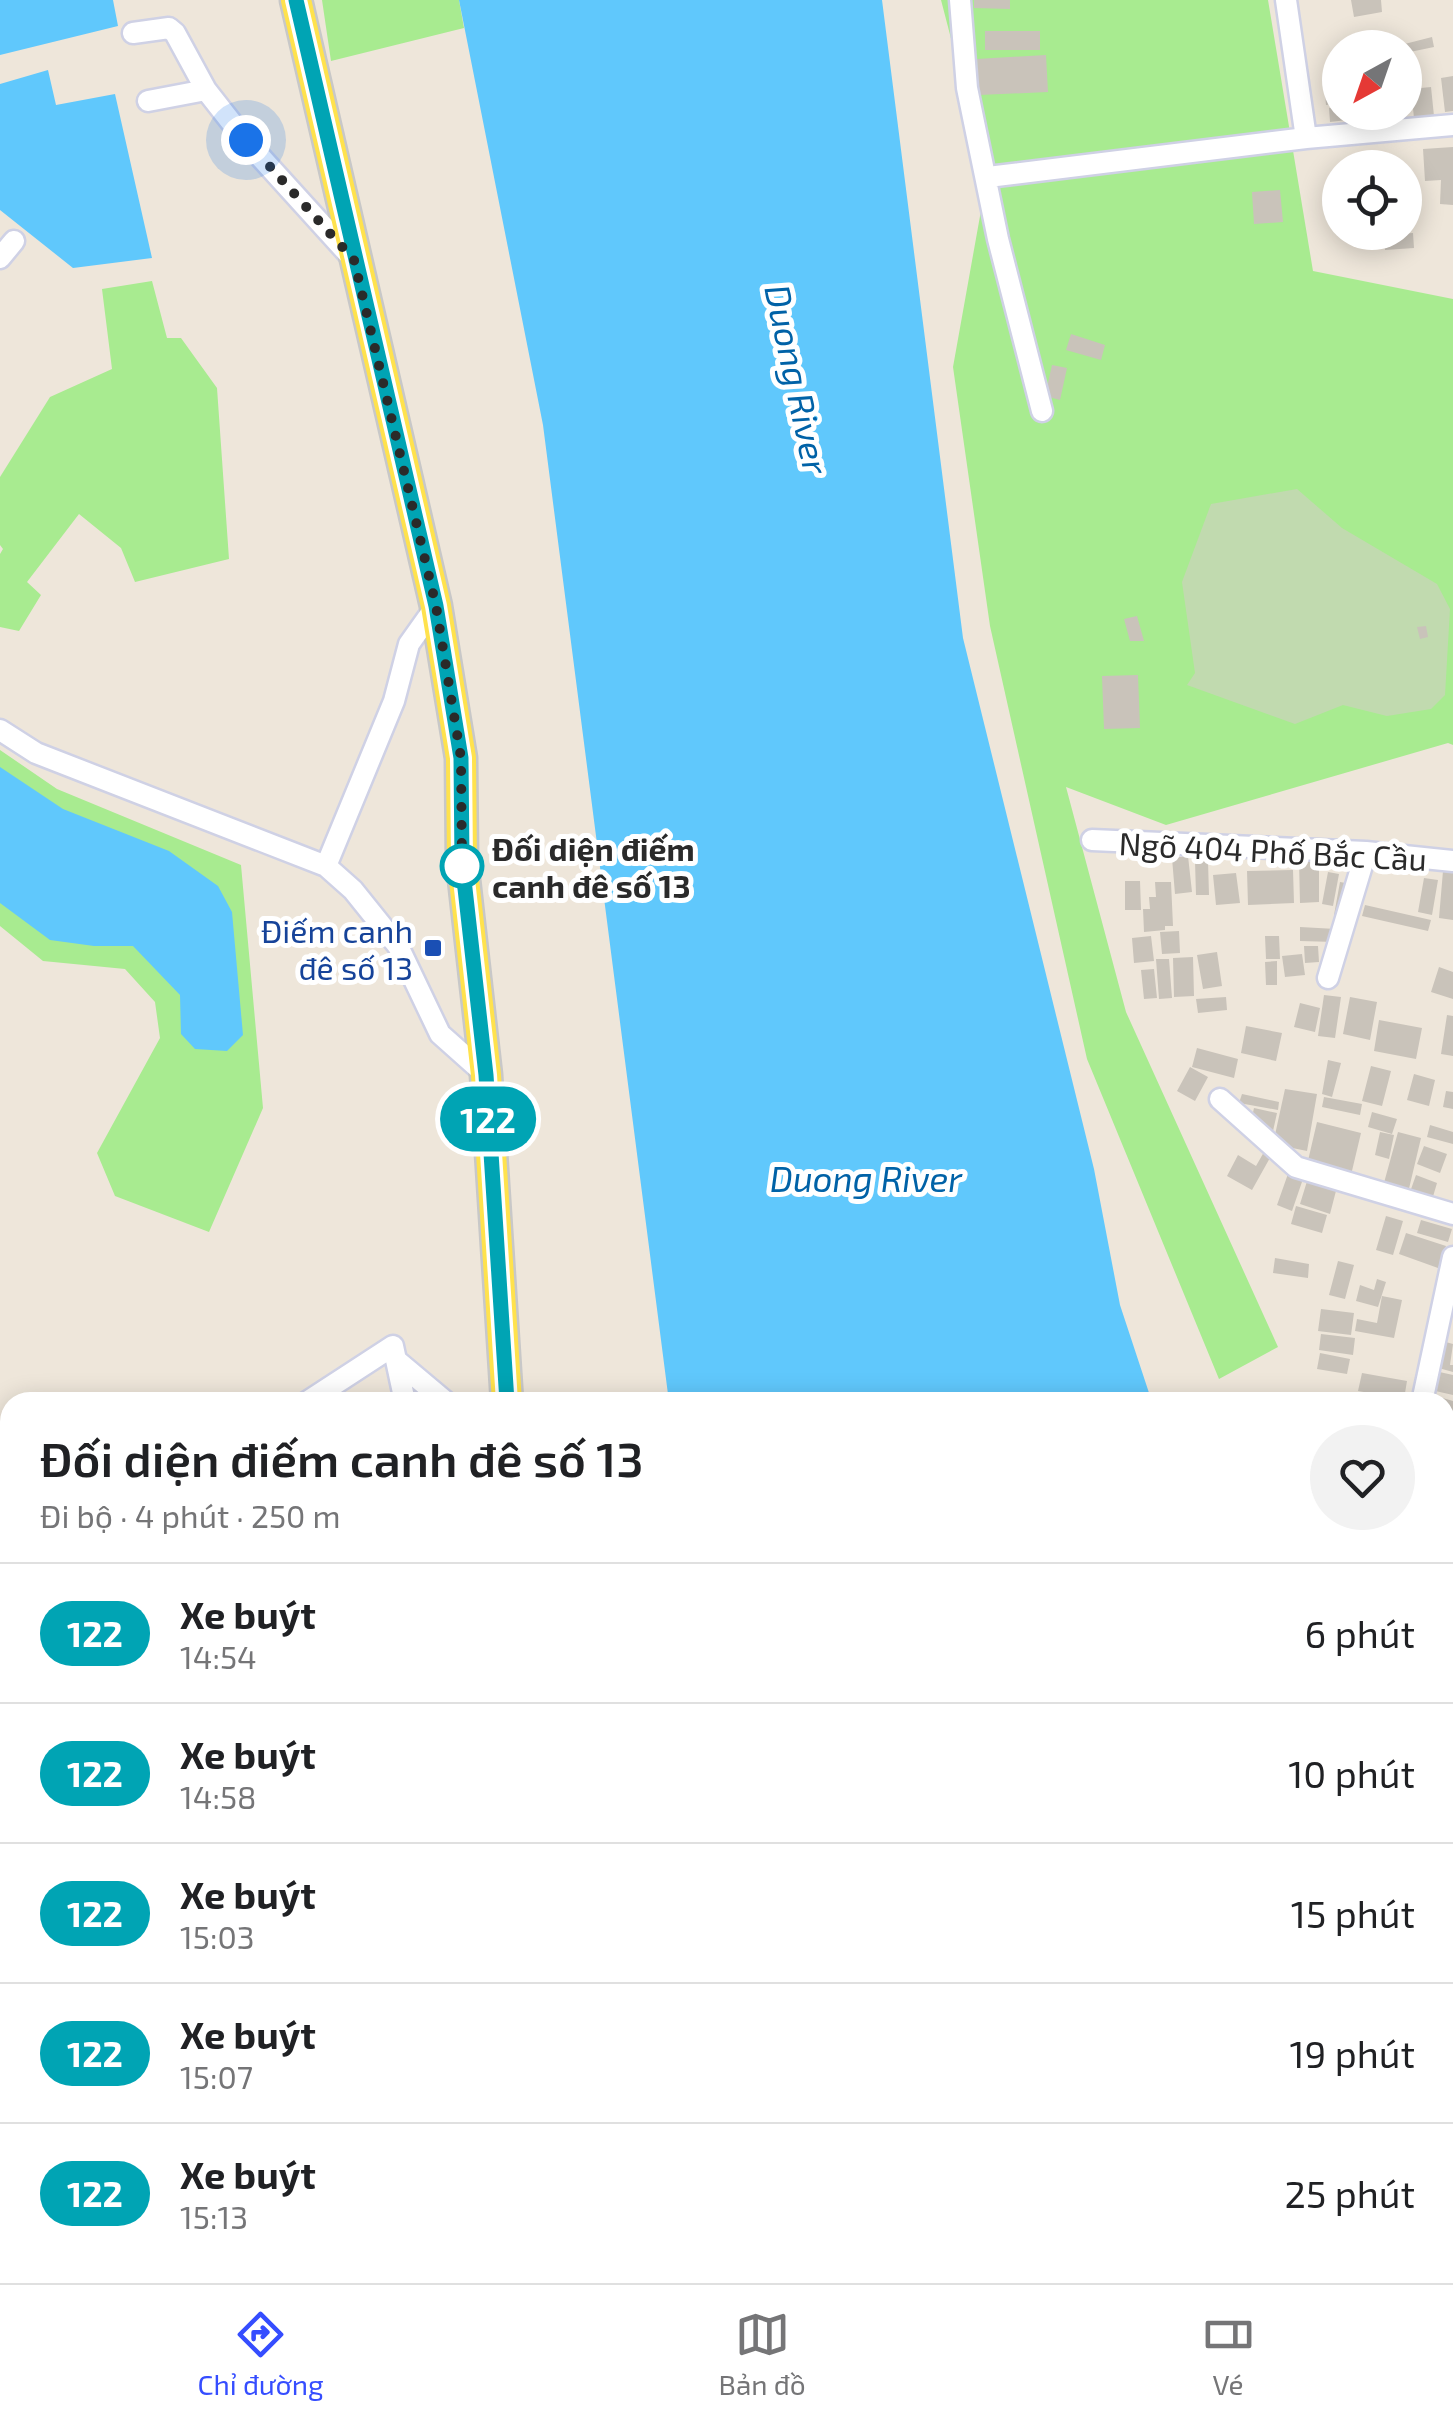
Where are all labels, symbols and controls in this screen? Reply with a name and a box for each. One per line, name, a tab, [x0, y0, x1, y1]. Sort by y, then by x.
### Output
north arrow	[1322, 30, 1422, 130]
map controls	[1322, 30, 1422, 250]
your location	[221, 115, 271, 165]
button: locate	[1322, 150, 1422, 250]
water label: Duong River	[757, 281, 839, 479]
street label: Ngõ 404 Phố Bắc Cầu	[1118, 823, 1428, 877]
place label: Đối diện điếm canh đê số 13	[492, 829, 695, 904]
marker: Đối diện điếm canh đê số 13	[441, 845, 483, 887]
place label: Điếm canh đê số 13	[261, 911, 413, 986]
marker: Điếm canh đê số 13	[422, 937, 444, 959]
line badge: 122	[430, 1086, 546, 1152]
text: 122	[460, 1098, 516, 1140]
water label: Duong River	[770, 1157, 963, 1199]
button: heart	[1310, 1425, 1415, 1530]
text: Đối diện điếm canh đê số 13	[40, 1429, 643, 1487]
text: Đi bộ · 4 phút · 250 m	[40, 1496, 341, 1534]
text: Xe buýt	[180, 1591, 316, 1637]
text: 6 phút	[1305, 1610, 1415, 1656]
text: 122	[67, 1612, 123, 1654]
text: 14:54	[180, 1637, 257, 1675]
text: Xe buýt	[180, 1731, 316, 1777]
text: 10 phút	[1288, 1750, 1415, 1796]
text: 122	[67, 1752, 123, 1794]
text: 14:58	[180, 1777, 257, 1815]
text: Xe buýt	[180, 1871, 316, 1917]
text: 15 phút	[1291, 1890, 1415, 1936]
text: 122	[67, 1892, 123, 1934]
text: 15:03	[180, 1917, 255, 1955]
text: Xe buýt	[180, 2011, 316, 2057]
text: 19 phút	[1289, 2030, 1415, 2076]
text: 122	[67, 2032, 123, 2074]
text: 15:07	[180, 2057, 253, 2095]
text: Xe buýt	[180, 2151, 316, 2197]
text: 25 phút	[1285, 2170, 1415, 2216]
text: 122	[67, 2172, 123, 2214]
text: 15:13	[180, 2197, 248, 2235]
tab: Chỉ đường	[197, 2307, 324, 2401]
tab: Bản đồ	[719, 2307, 806, 2401]
tab: Vé	[1201, 2307, 1256, 2401]

